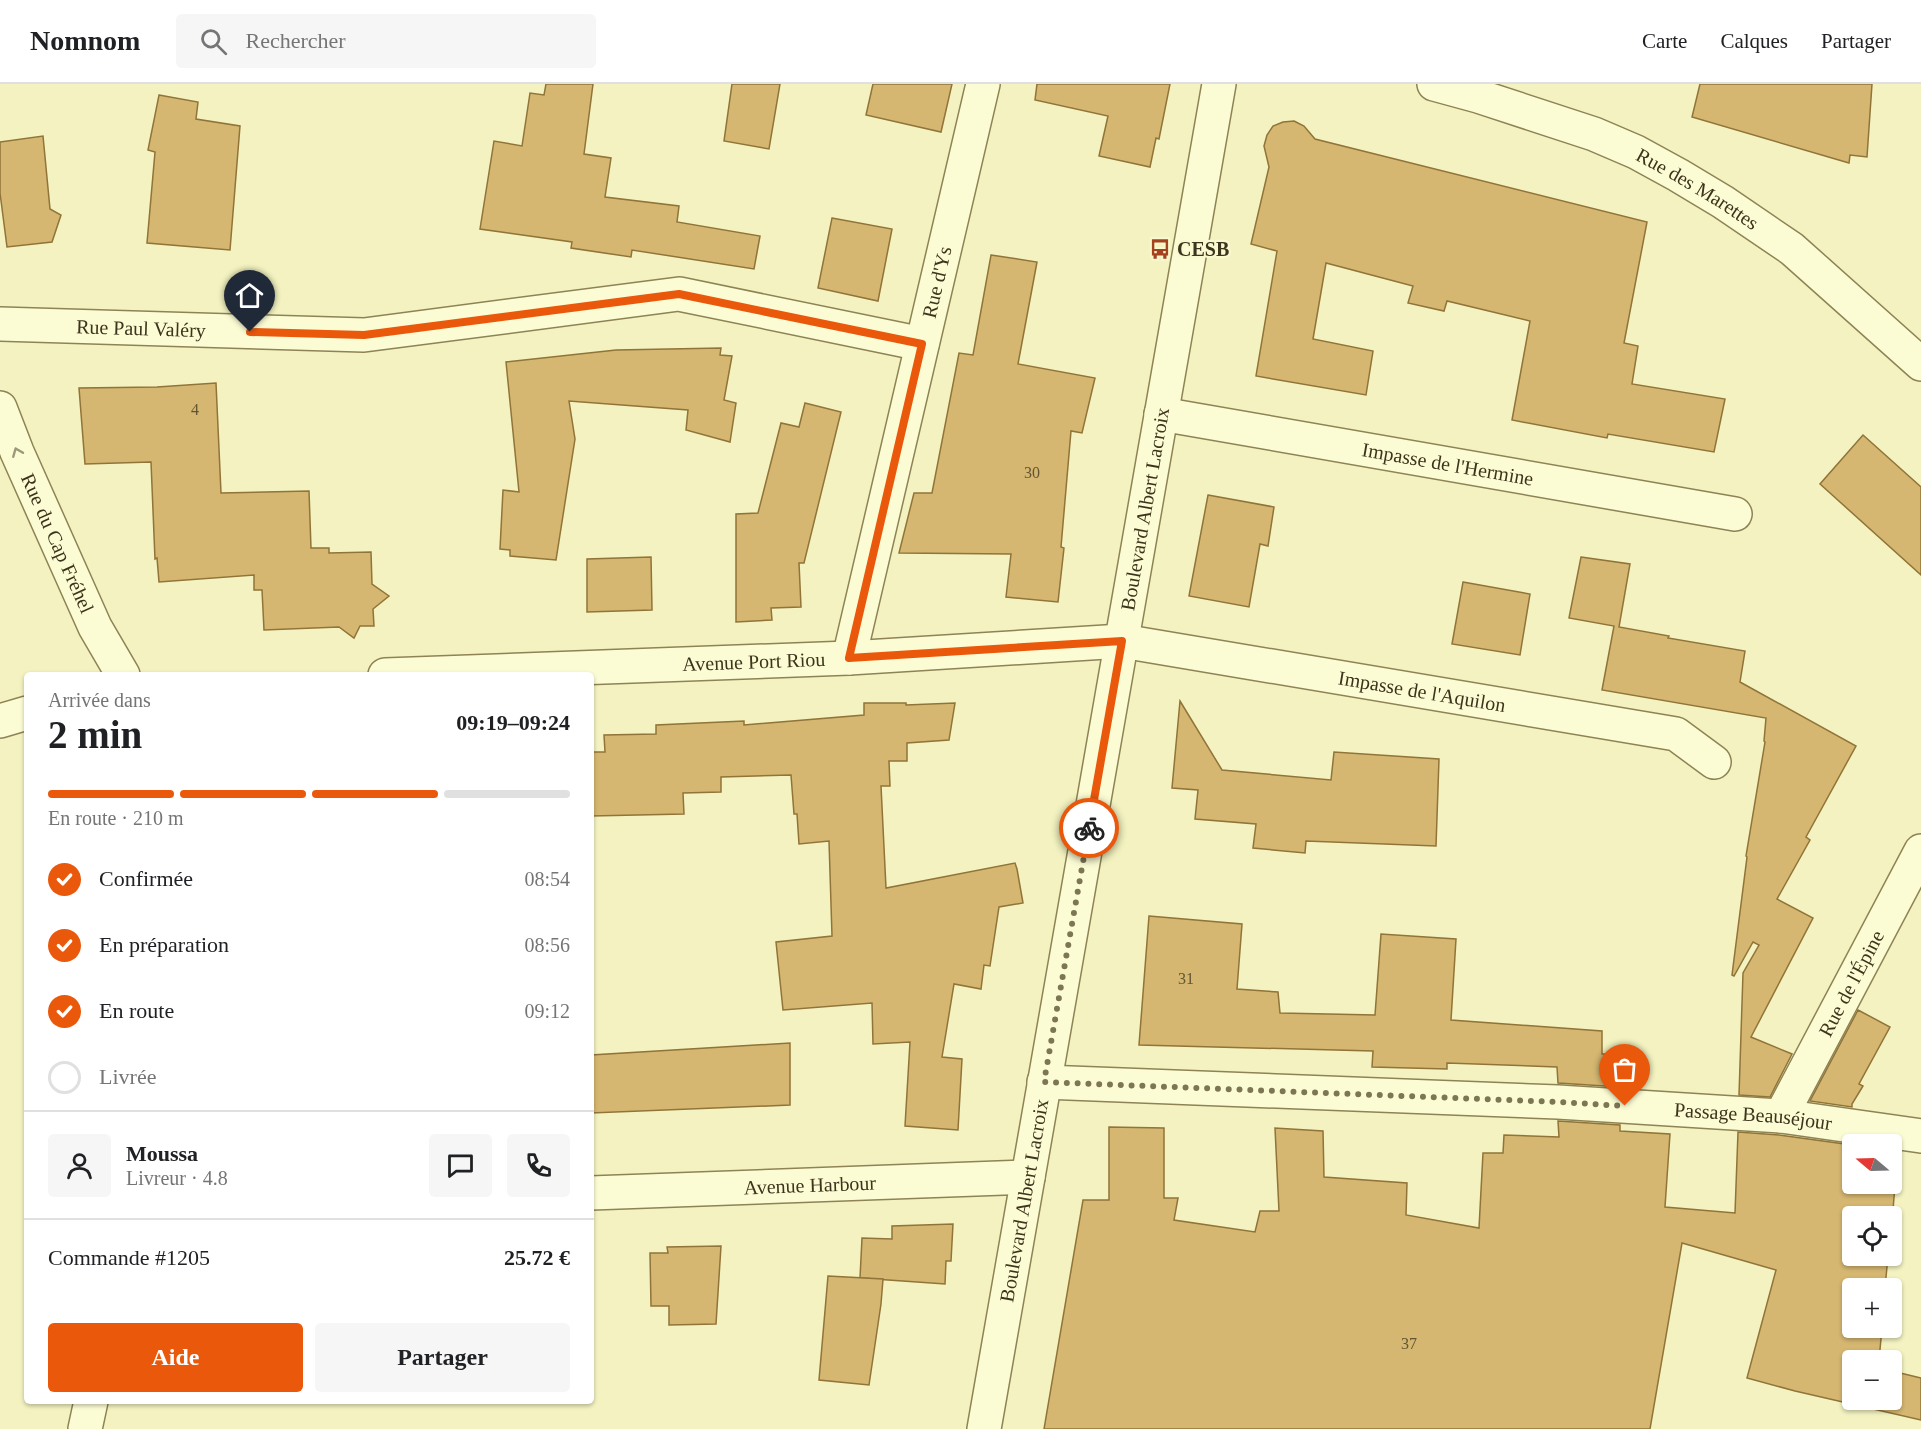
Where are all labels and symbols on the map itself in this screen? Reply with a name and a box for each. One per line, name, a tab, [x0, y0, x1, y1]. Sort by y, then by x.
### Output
street label: Rue des Marettes	[1633, 143, 1763, 234]
bus stop icon: CESB	[1148, 237, 1172, 261]
place label: CESB	[1177, 238, 1229, 260]
street label: Rue d'Ys	[918, 244, 956, 320]
pin	[224, 270, 275, 332]
street label: Rue Paul Valéry	[76, 315, 206, 342]
house number: 4	[191, 401, 199, 418]
street label: Boulevard Albert Lacroix	[1116, 406, 1173, 612]
street label: Impasse de l'Hermine	[1360, 438, 1535, 490]
one-way arrow	[12, 447, 24, 458]
house number: 30	[1024, 464, 1040, 481]
street label: Rue du Cap Fréhel	[17, 470, 99, 617]
street label: Avenue Port Riou	[682, 648, 826, 675]
street label: Impasse de l'Aquilon	[1337, 666, 1507, 716]
courier	[1059, 798, 1119, 858]
street label: Rue de l'Épine	[1814, 926, 1888, 1040]
house number: 31	[1178, 970, 1194, 987]
pin	[1599, 1044, 1650, 1106]
street label: Boulevard Albert Lacroix	[995, 1097, 1052, 1304]
street label: Passage Beauséjour	[1673, 1098, 1834, 1134]
north arrow	[1842, 1134, 1902, 1194]
street label: Avenue Harbour	[743, 1172, 877, 1198]
house number: 37	[1401, 1335, 1417, 1352]

